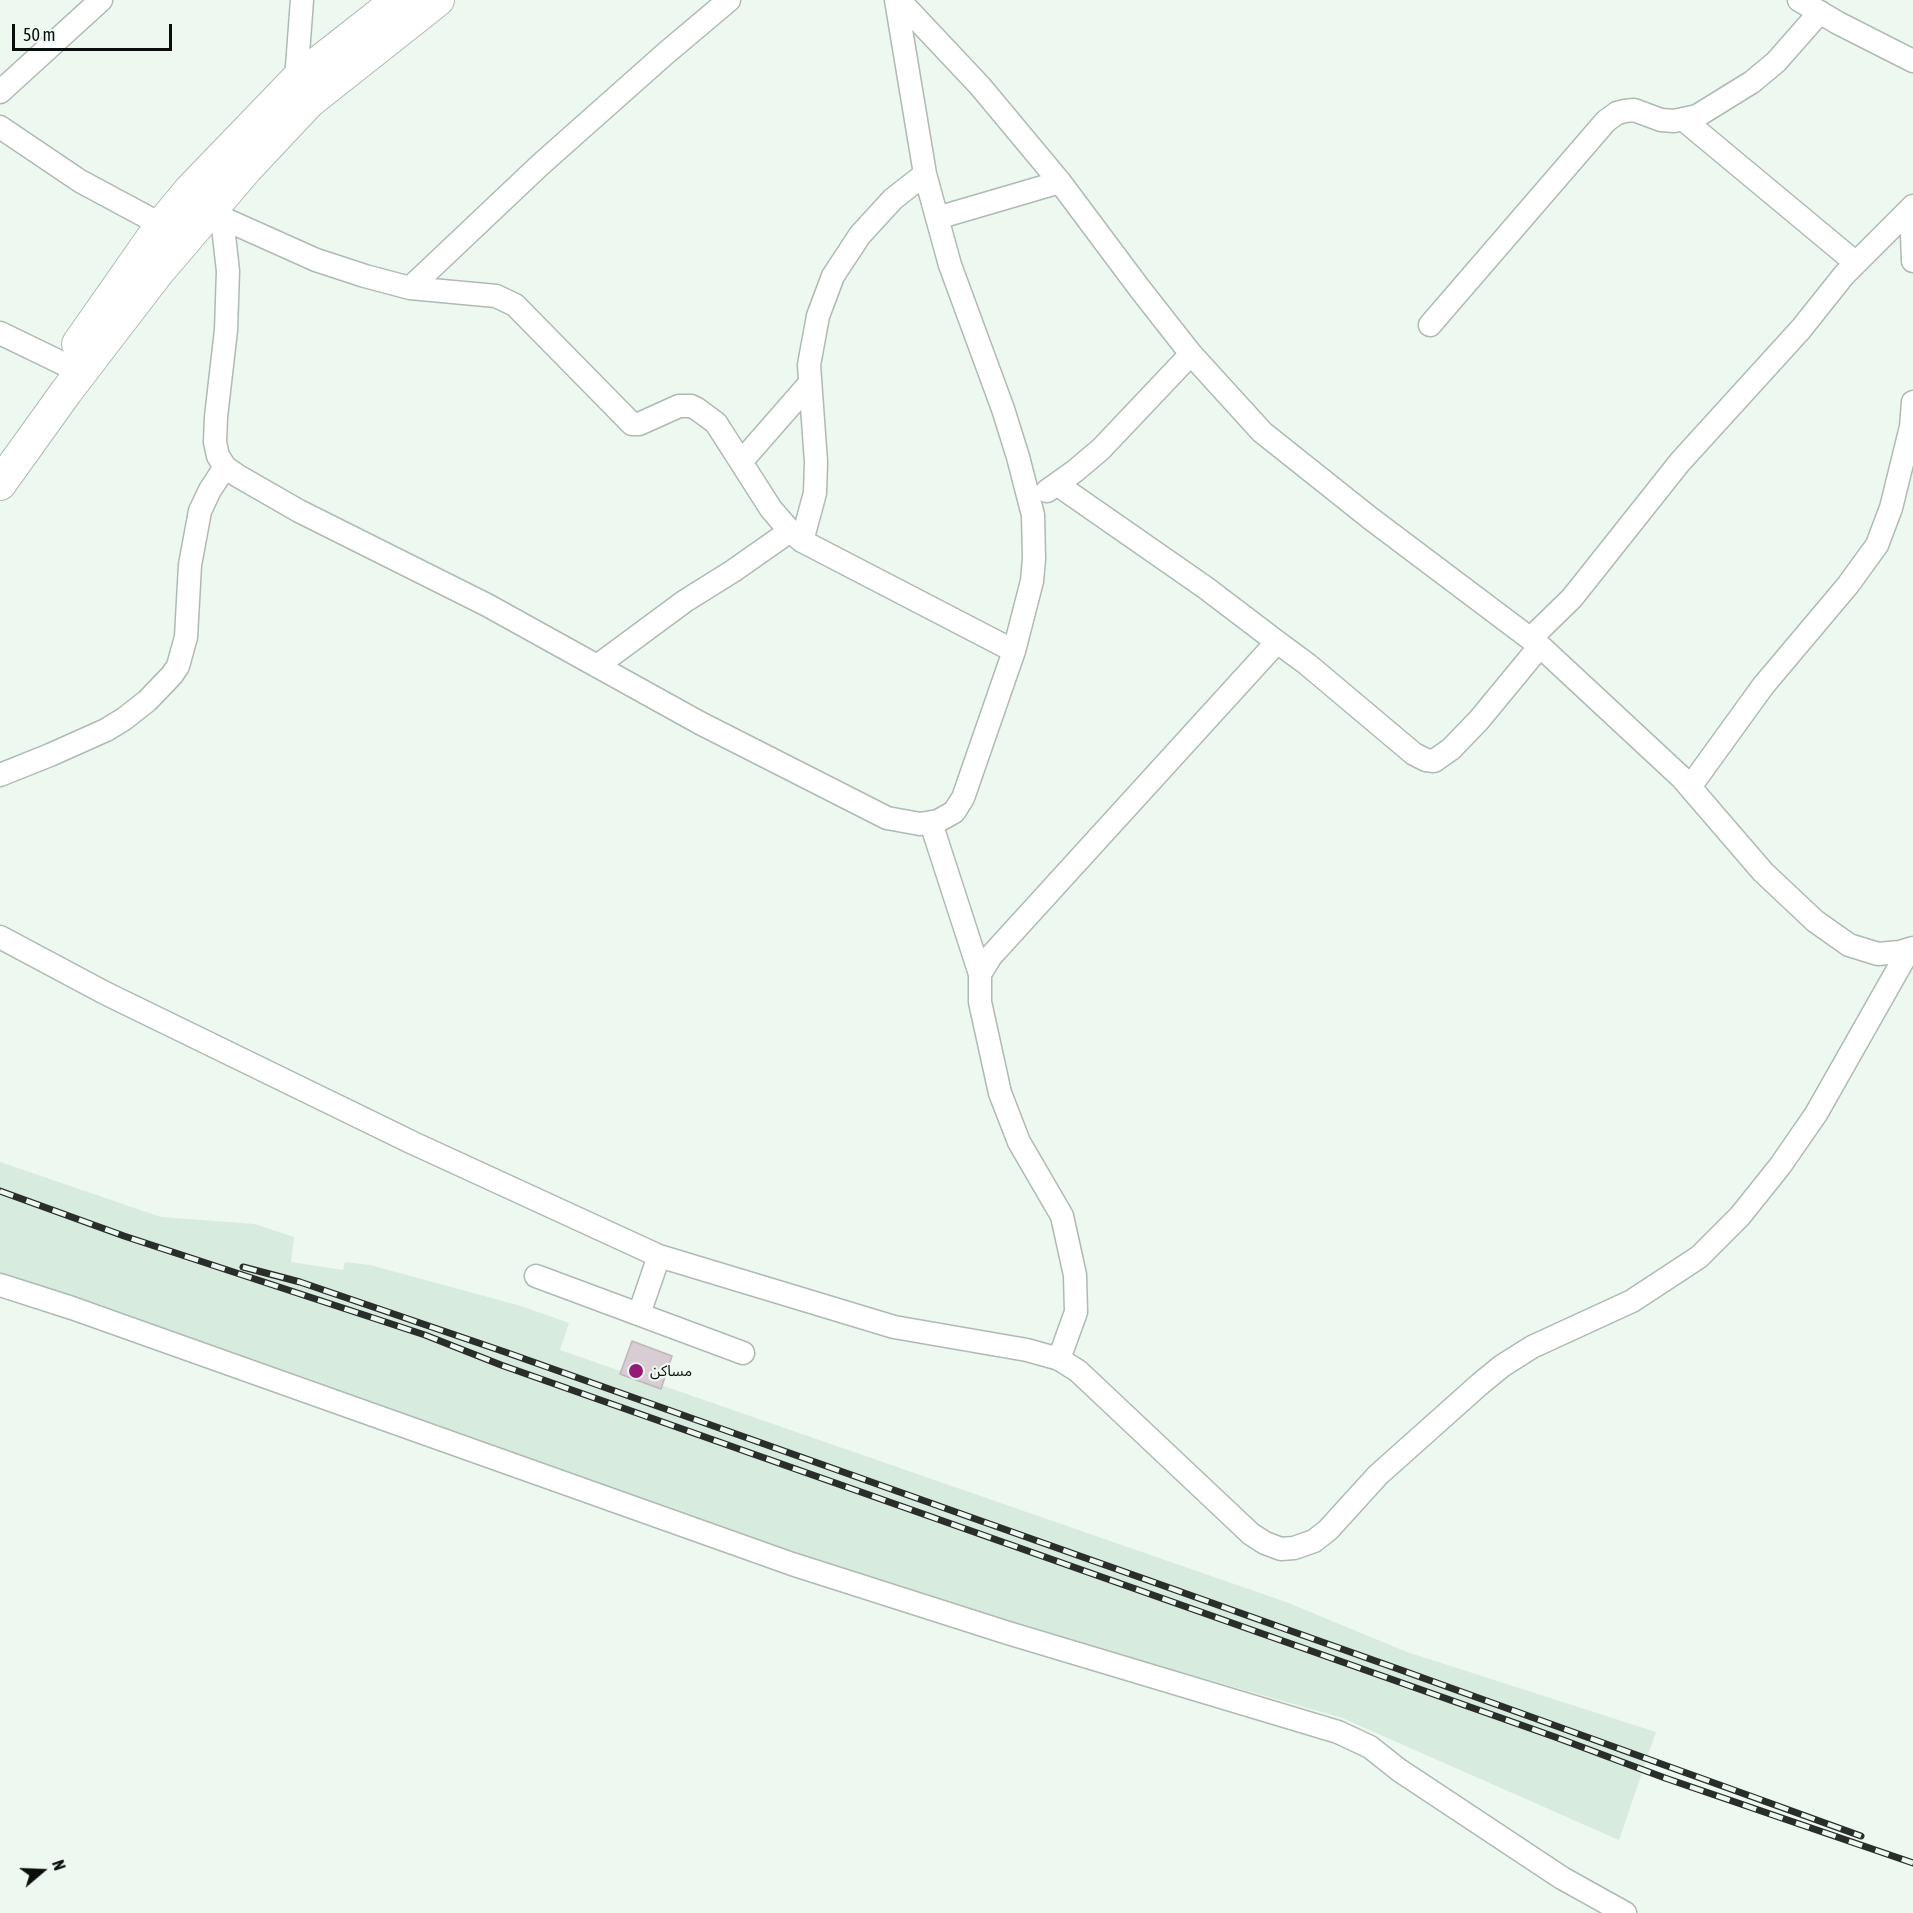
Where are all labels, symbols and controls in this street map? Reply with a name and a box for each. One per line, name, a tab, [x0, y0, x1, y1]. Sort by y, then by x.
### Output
scale bar	[15, 12, 176, 50]
text: 50 m	[23, 24, 55, 45]
marker: مساكن	[627, 1362, 645, 1380]
place label: مساكن	[650, 1362, 692, 1380]
north arrow	[12, 1841, 72, 1901]
text: N	[49, 1858, 69, 1873]

